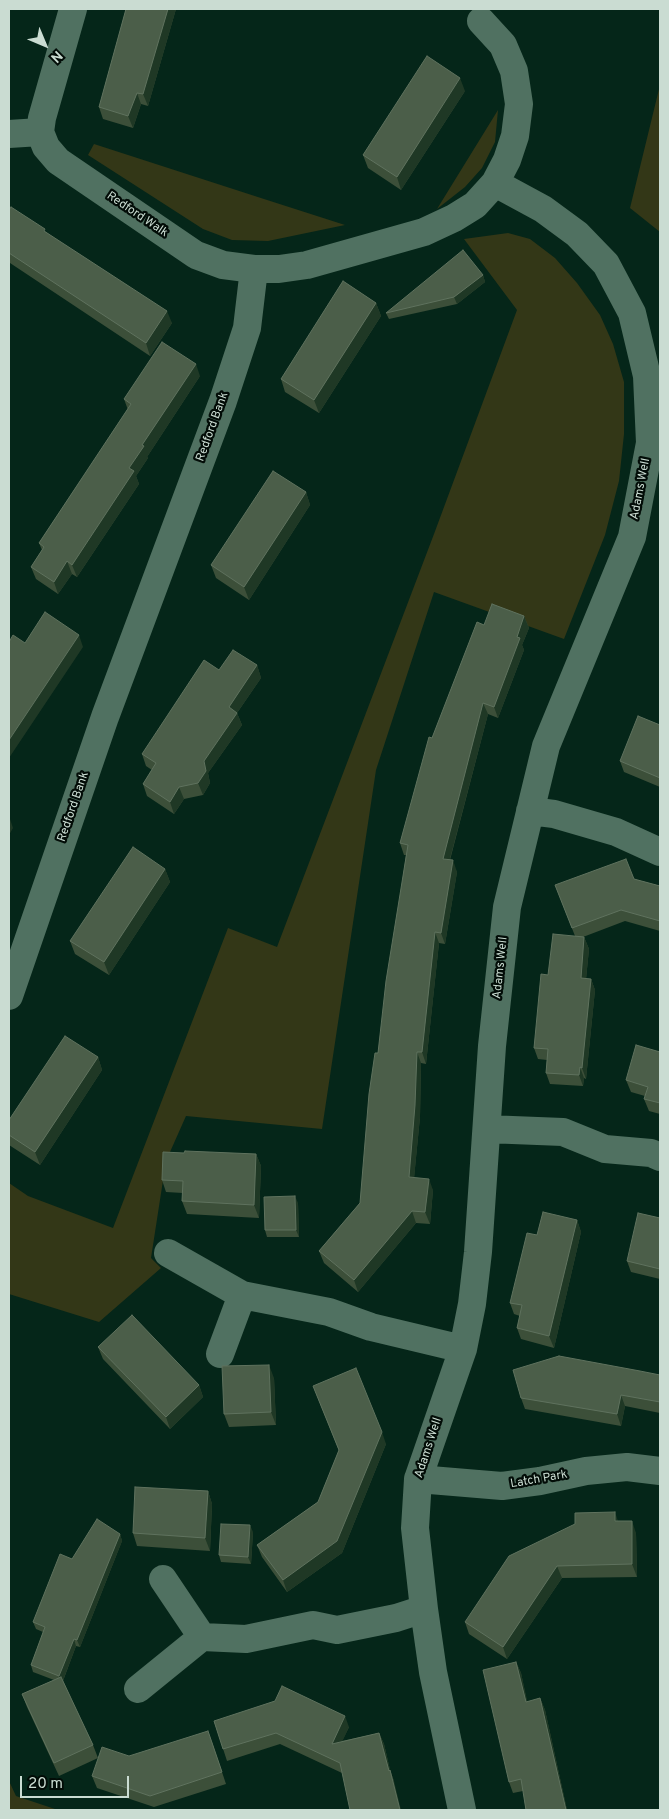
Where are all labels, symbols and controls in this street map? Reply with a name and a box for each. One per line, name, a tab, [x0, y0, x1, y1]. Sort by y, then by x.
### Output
north arrow	[20, 20, 70, 70]
text: N	[46, 46, 66, 66]
street label: Redford Walk	[104, 189, 170, 241]
street label: Redford Bank	[194, 390, 232, 464]
street label: Adams Well	[628, 457, 654, 521]
street label: Redford Bank	[55, 770, 93, 844]
street label: Adams Well	[491, 936, 511, 1000]
street label: Adams Well	[413, 1416, 445, 1480]
street label: Latch Park	[509, 1468, 569, 1492]
scale bar	[22, 1766, 131, 1798]
text: 20 m	[28, 1775, 63, 1794]

